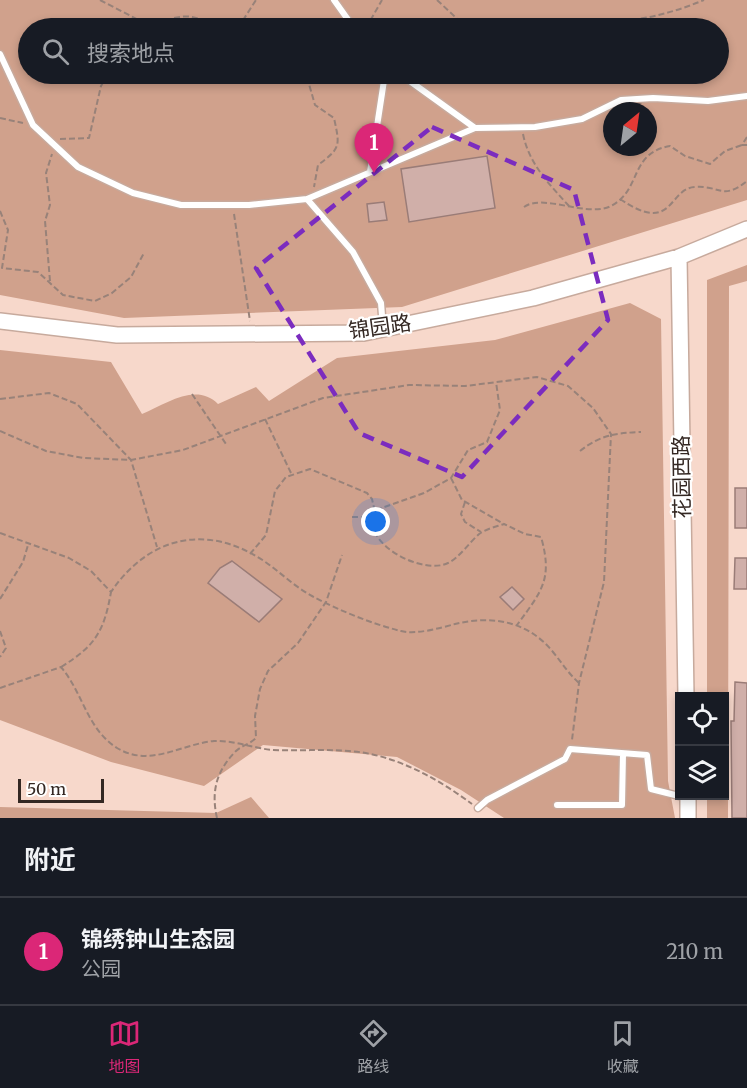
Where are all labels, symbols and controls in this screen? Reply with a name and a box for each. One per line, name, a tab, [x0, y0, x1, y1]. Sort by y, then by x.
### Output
search box	[18, 18, 729, 84]
icon: search	[39, 35, 72, 68]
text: 搜索地点	[87, 39, 175, 67]
north arrow	[603, 102, 657, 156]
pin: 1	[354, 124, 394, 173]
street label: 锦园路	[347, 309, 413, 344]
street label: 花园西路	[667, 435, 696, 519]
your location	[361, 507, 390, 536]
map controls	[675, 692, 729, 800]
button: locate	[675, 692, 729, 746]
button: layers	[675, 746, 729, 800]
scale bar	[18, 776, 104, 804]
text: 50 m	[27, 779, 66, 799]
text: 附近	[24, 843, 76, 876]
text: 锦绣钟山生态园	[81, 925, 235, 953]
text: 1	[39, 939, 48, 964]
text: 210 m	[666, 939, 723, 964]
text: 公园	[81, 956, 121, 981]
tab: 地图	[108, 1017, 141, 1077]
tab: 路线	[357, 1017, 390, 1077]
tab: 收藏	[606, 1017, 639, 1077]

